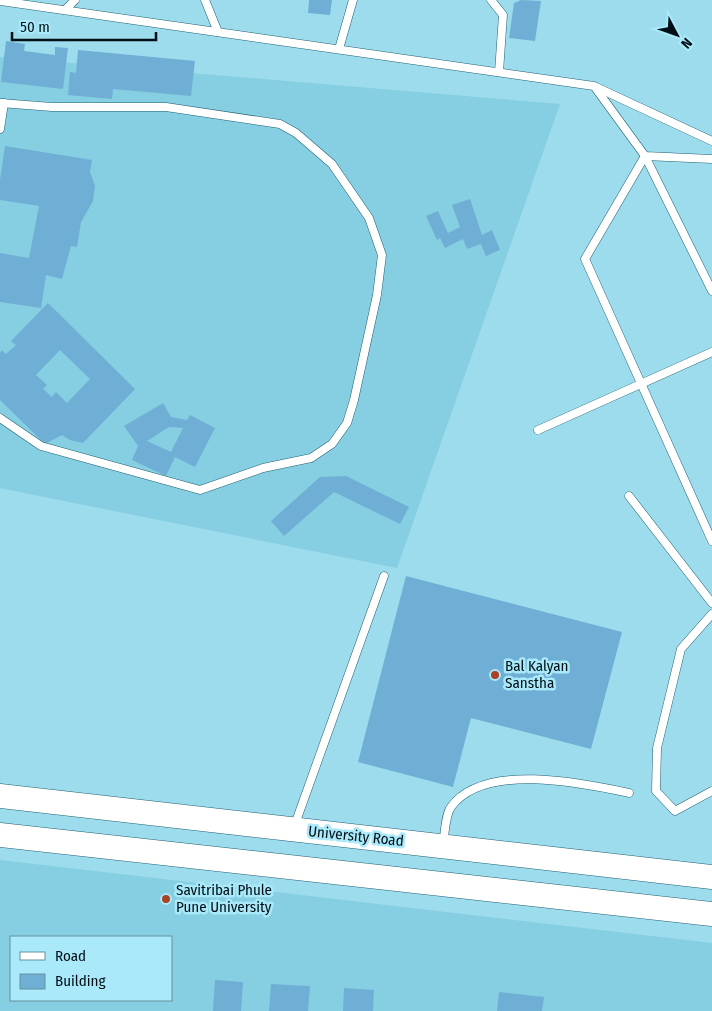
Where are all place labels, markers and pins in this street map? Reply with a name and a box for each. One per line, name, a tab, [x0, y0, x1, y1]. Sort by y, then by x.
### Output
place label: Bal Kalyan Sanstha	[505, 657, 568, 692]
marker: Bal Kalyan Sanstha	[489, 669, 501, 681]
place label: Savitribai Phule Pune University	[176, 881, 272, 916]
marker: Savitribai Phule Pune University	[160, 893, 172, 905]

